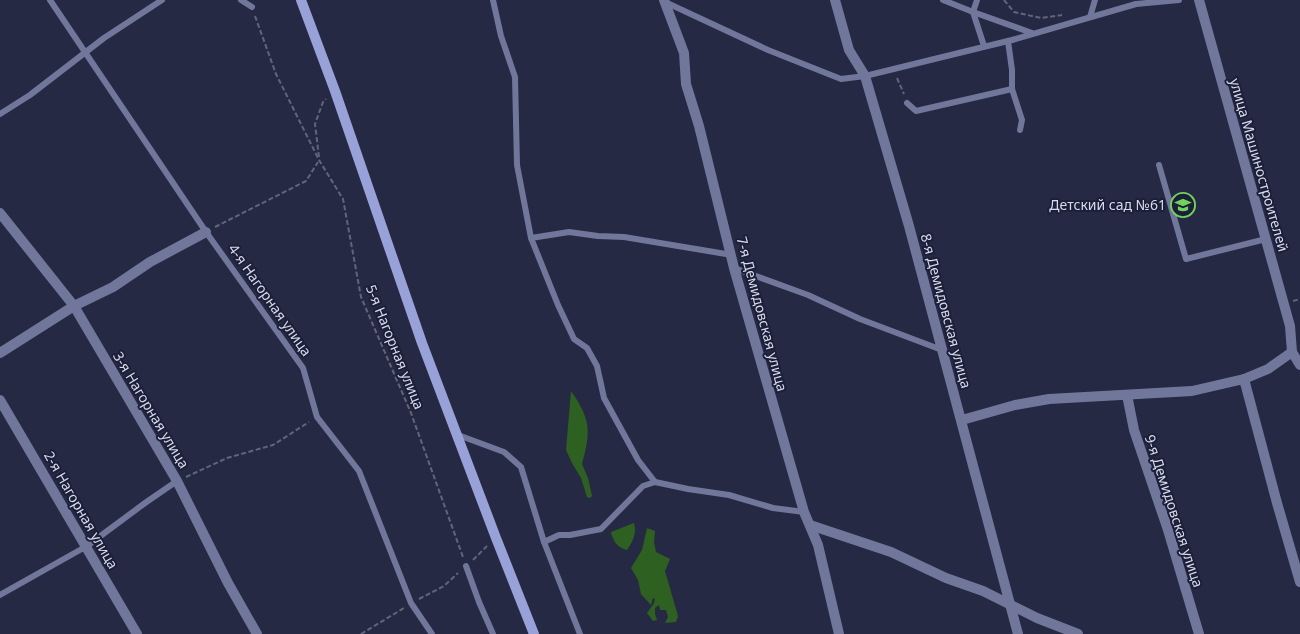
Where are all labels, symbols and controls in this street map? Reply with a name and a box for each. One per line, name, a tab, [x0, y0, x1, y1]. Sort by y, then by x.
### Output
street label: улица Машиностроителей	[1226, 76, 1293, 254]
school or university icon: Детский сад №61	[1170, 192, 1196, 218]
place label: Детский сад №61	[1049, 195, 1166, 214]
street label: 8-я Демидовская улица	[917, 231, 976, 390]
street label: 7-я Демидовская улица	[733, 234, 792, 393]
street label: 4-я Нагорная улица	[224, 240, 316, 360]
street label: 5-я Нагорная улица	[362, 282, 429, 412]
street label: 3-я Нагорная улица	[109, 348, 194, 472]
street label: 9-я Демидовская улица	[1141, 432, 1208, 590]
street label: 2-я Нагорная улица	[40, 447, 123, 572]

